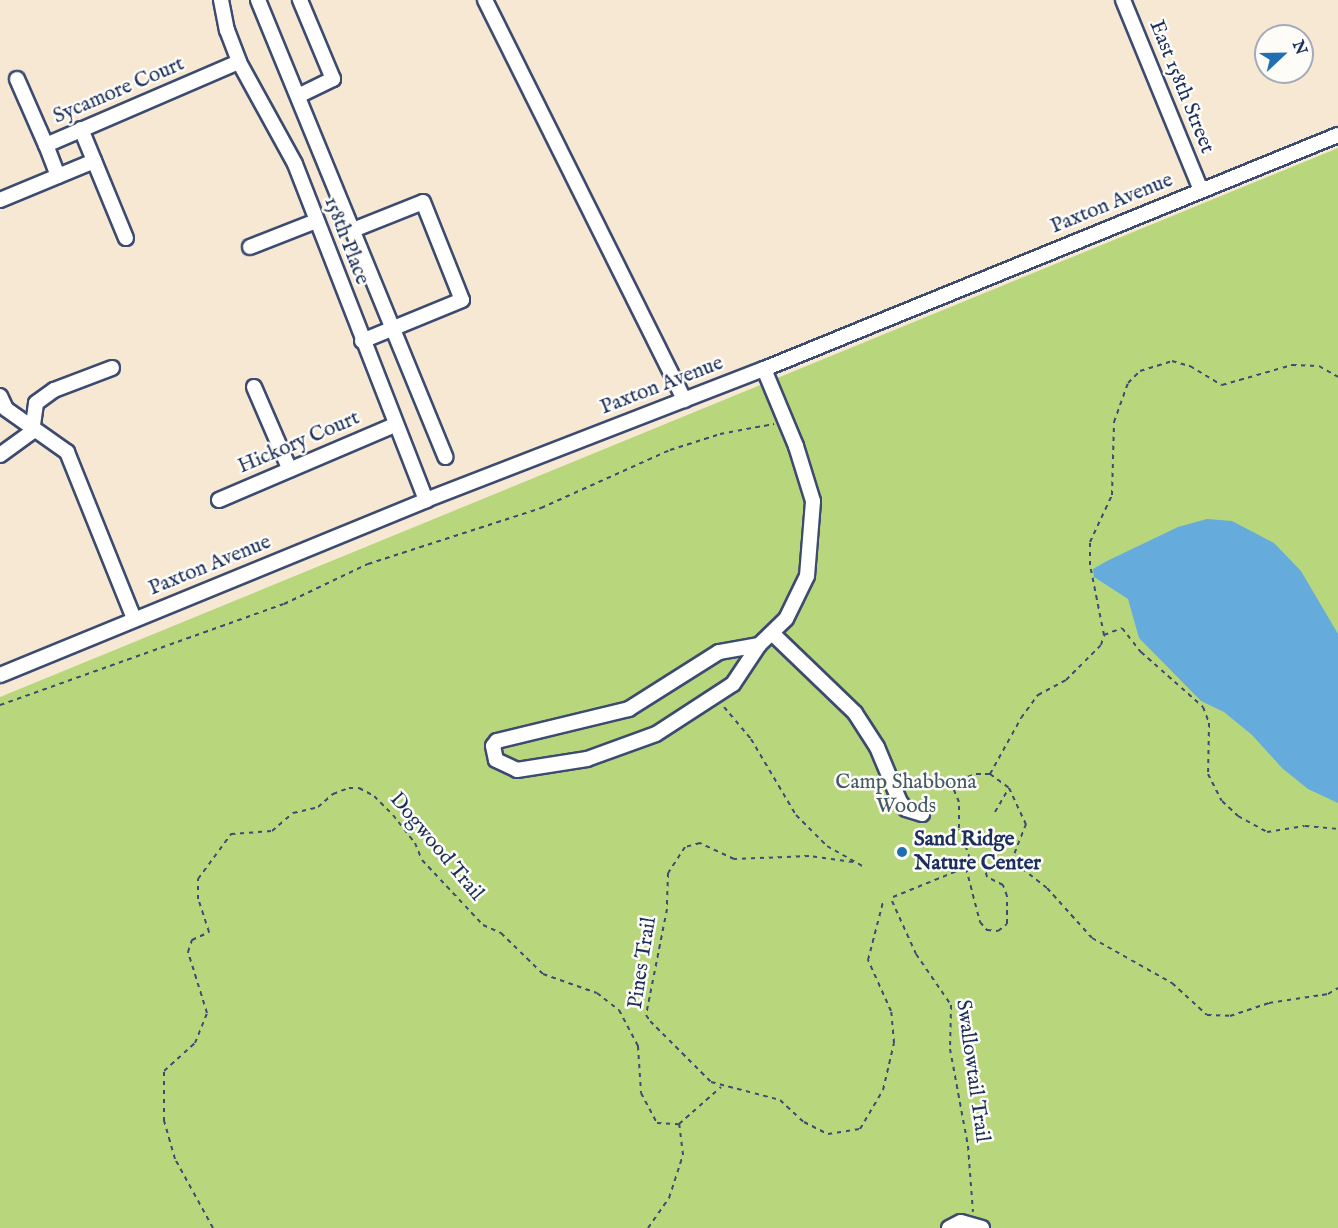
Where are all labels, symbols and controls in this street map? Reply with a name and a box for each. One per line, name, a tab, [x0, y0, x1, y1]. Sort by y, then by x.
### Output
street label: East 158th Street	[1143, 17, 1219, 157]
north arrow	[1254, 24, 1314, 84]
text: N	[1287, 38, 1311, 58]
street label: Sycamore Court	[50, 52, 188, 130]
street label: Paxton Avenue	[1047, 168, 1177, 240]
street label: 158th Place	[318, 193, 374, 289]
street label: Paxton Avenue	[597, 351, 727, 421]
street label: Hickory Court	[234, 406, 364, 480]
street label: Paxton Avenue	[145, 530, 275, 602]
park label: Camp Shabbona Woods	[835, 770, 977, 820]
street label: Dogwood Trail	[383, 788, 489, 906]
place label: Sand Ridge Nature Center	[914, 827, 1041, 877]
marker: Sand Ridge Nature Center	[895, 845, 909, 859]
street label: Pines Trail	[623, 915, 663, 1011]
street label: Swallowtail Trail	[950, 998, 994, 1144]

